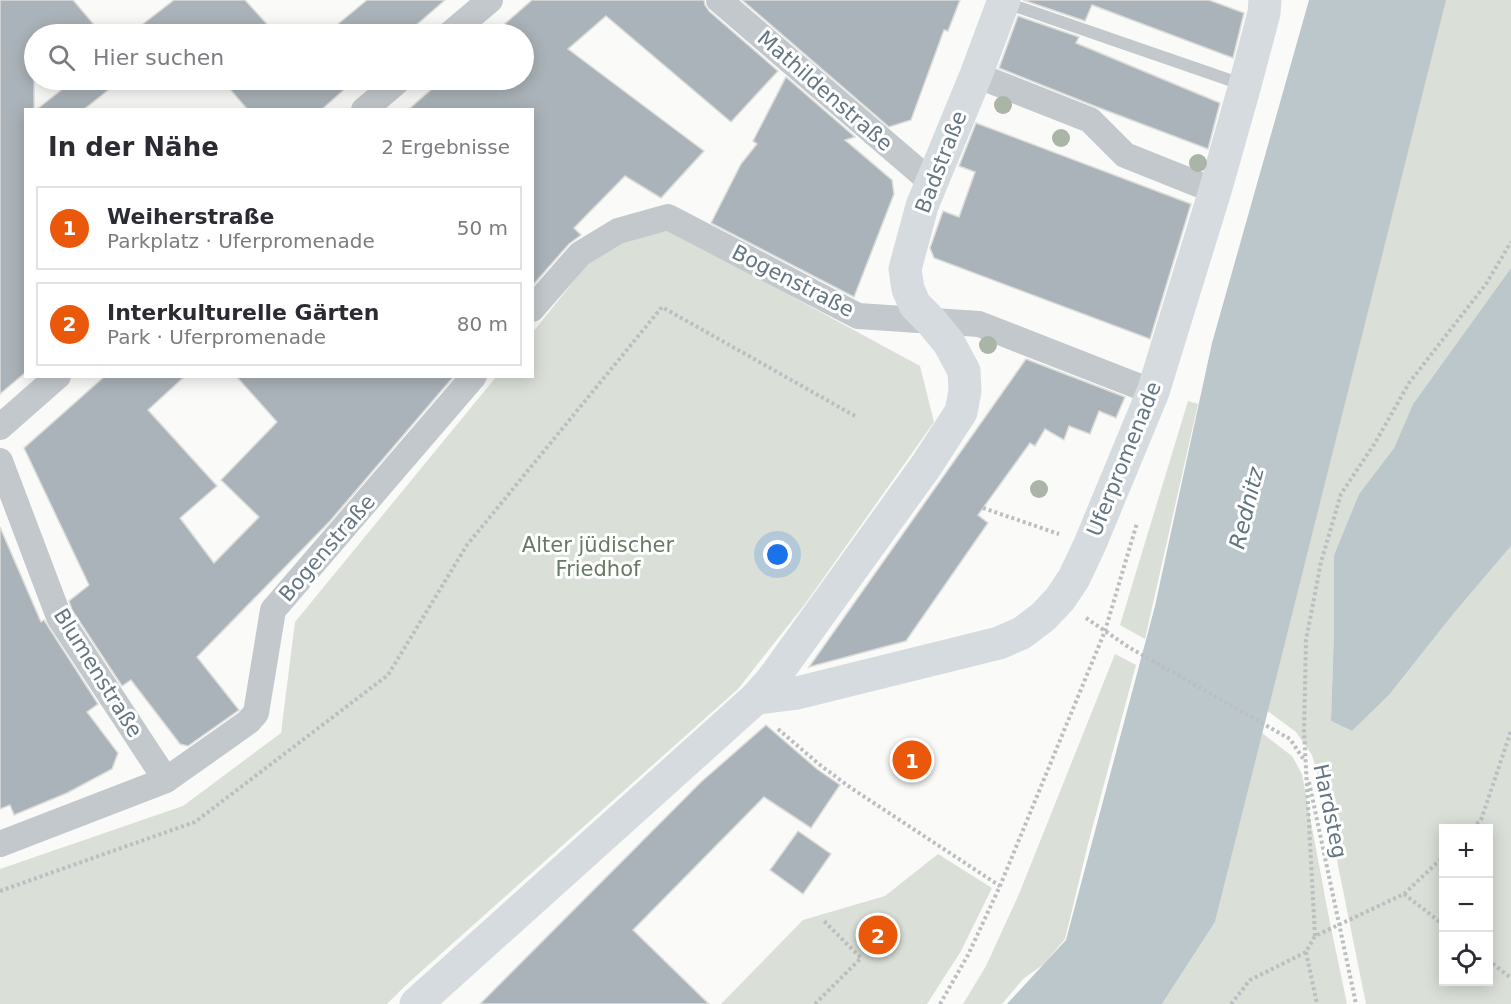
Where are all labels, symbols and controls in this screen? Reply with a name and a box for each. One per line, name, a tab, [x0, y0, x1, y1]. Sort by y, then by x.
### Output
search box	[24, 24, 534, 90]
street label: Mathildenstraße	[753, 26, 897, 156]
icon: search	[45, 41, 78, 74]
text: Hier suchen	[93, 45, 224, 70]
street label: Badstraße	[911, 108, 971, 216]
text: In der Nähe	[48, 132, 219, 162]
text: 2 Ergebnisse	[381, 135, 510, 159]
text: Weiherstraße	[107, 204, 274, 229]
text: 1	[63, 216, 76, 240]
text: 50 m	[457, 216, 508, 240]
text: Parkplatz · Uferpromenade	[107, 229, 375, 253]
street label: Bogenstraße	[728, 240, 858, 322]
text: Interkulturelle Gärten	[107, 300, 379, 325]
text: 2	[63, 312, 76, 336]
text: 80 m	[457, 312, 508, 336]
text: Park · Uferpromenade	[107, 325, 326, 349]
street label: Uferpromenade	[1082, 378, 1166, 540]
water label: Rednitz	[1224, 464, 1269, 551]
street label: Bogenstraße	[274, 490, 380, 606]
park label: Alter jüdischer Friedhof	[522, 533, 675, 581]
your location	[763, 540, 792, 569]
street label: Blumenstraße	[49, 604, 147, 742]
pin: 1	[892, 738, 932, 783]
street label: Hardsteg	[1308, 762, 1352, 860]
map controls	[1439, 824, 1493, 986]
button: +	[1439, 824, 1493, 878]
button: −	[1439, 878, 1493, 932]
pin: 2	[858, 912, 898, 958]
button: locate	[1439, 932, 1493, 986]

